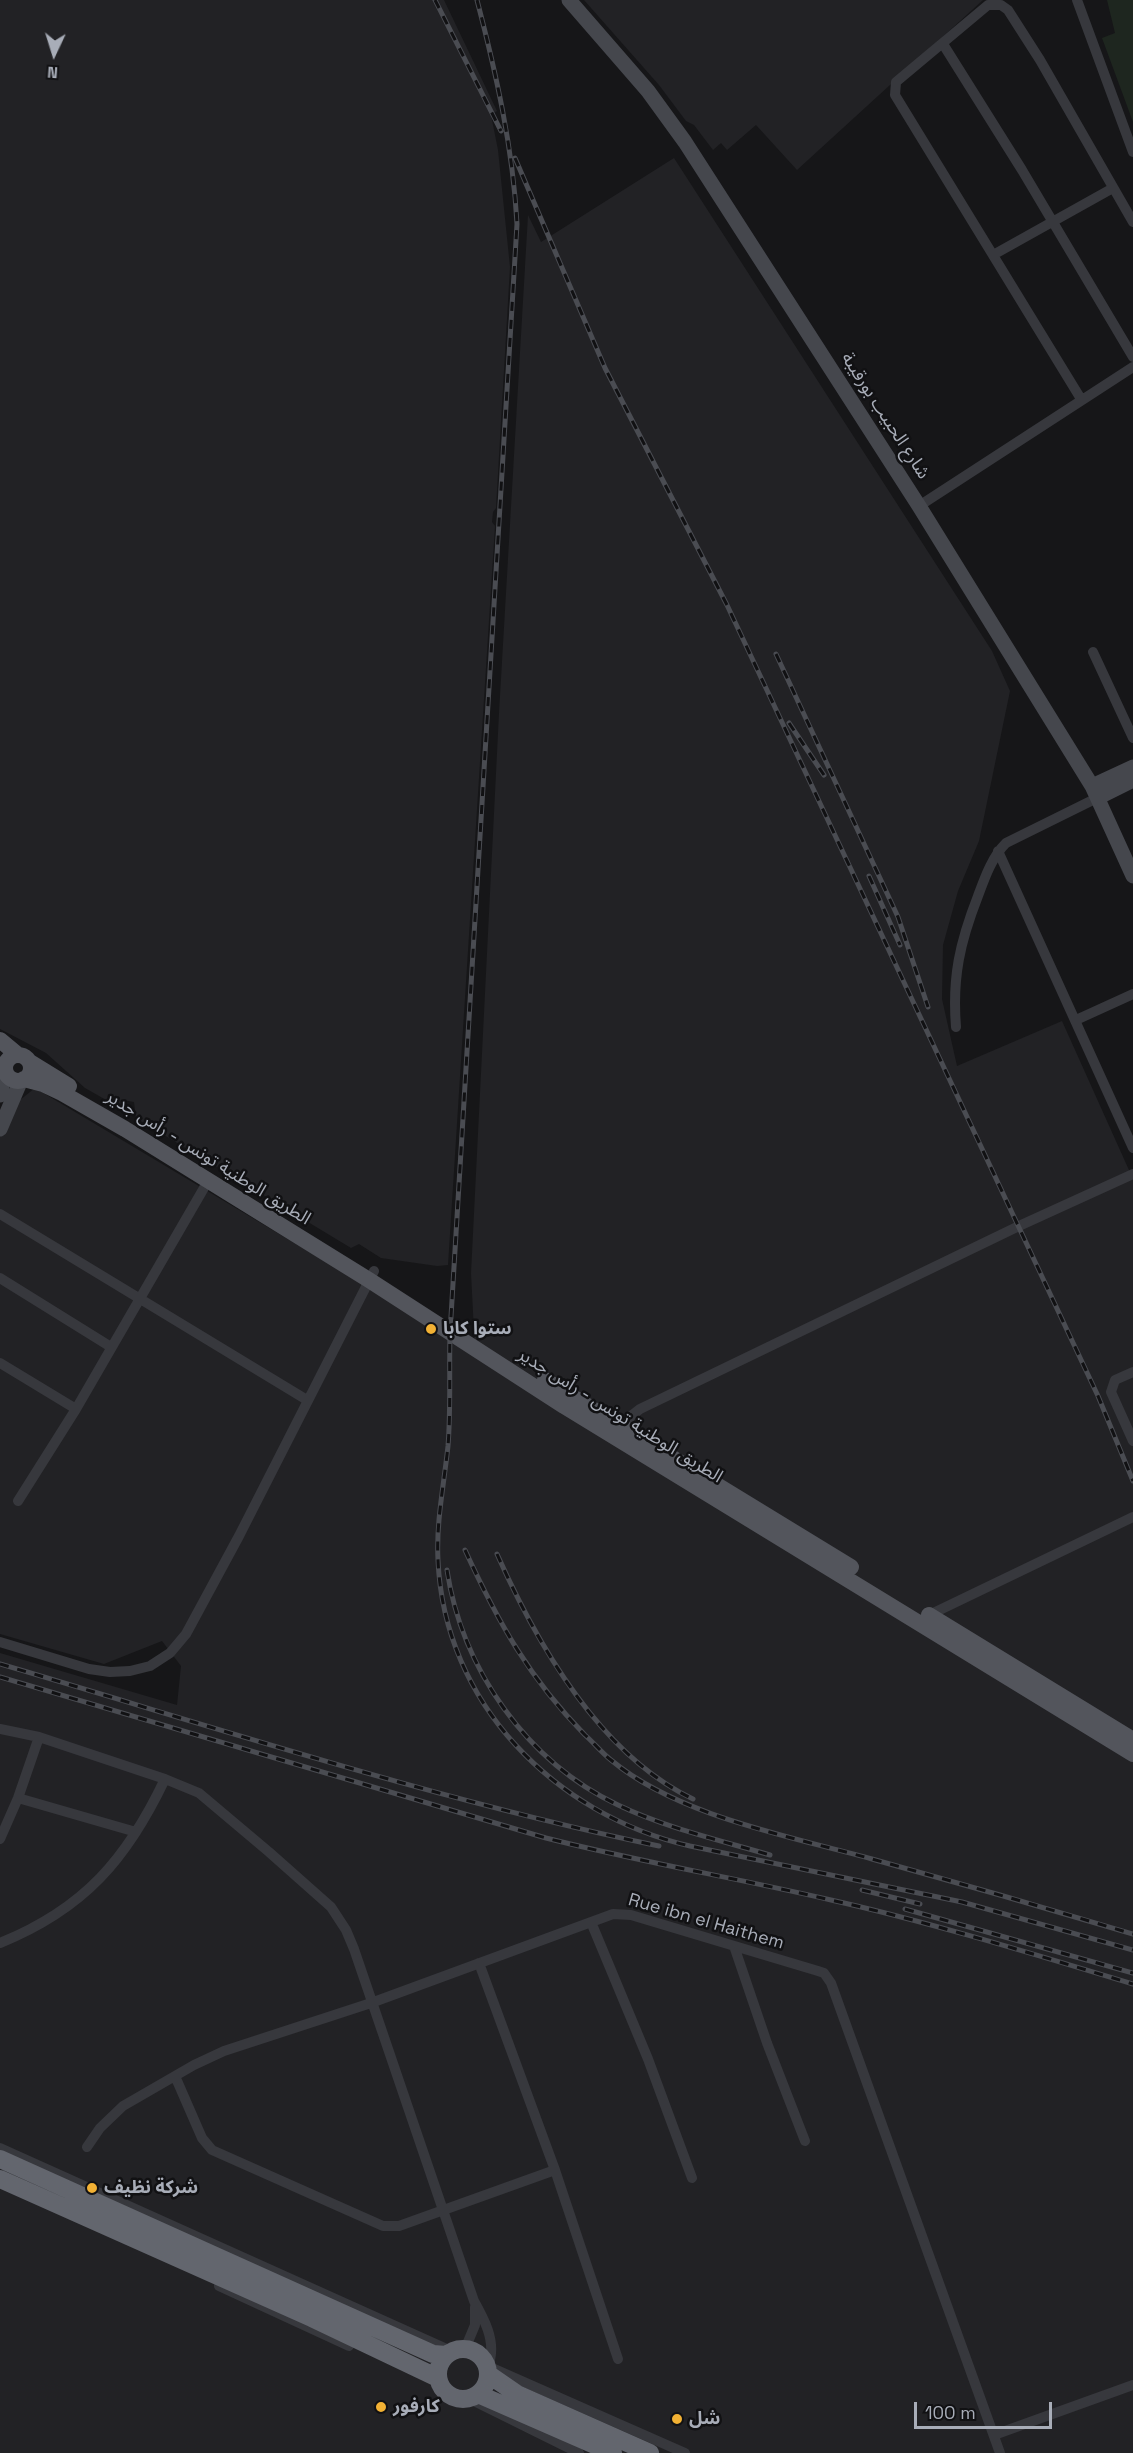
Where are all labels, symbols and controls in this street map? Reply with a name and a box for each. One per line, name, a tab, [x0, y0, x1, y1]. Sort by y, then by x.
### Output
north arrow	[24, 24, 84, 84]
text: N	[47, 62, 59, 83]
street label: شارع الحبيب بورقيبة	[836, 349, 934, 483]
street label: الطريق الوطنية تونس - رأس جدير	[102, 1086, 314, 1230]
place label: ستوا كابا	[443, 1318, 512, 1340]
marker: ستوا كابا	[424, 1322, 438, 1336]
street label: الطريق الوطنية تونس - رأس جدير	[514, 1344, 726, 1488]
street label: Rue ibn el Haithem	[626, 1889, 786, 1955]
place label: شركة نظيف	[104, 2177, 198, 2199]
marker: شركة نظيف	[85, 2181, 99, 2195]
scale bar	[917, 2390, 1055, 2428]
place label: كارفور	[393, 2396, 440, 2418]
marker: كارفور	[374, 2400, 388, 2414]
text: 100 m	[925, 2401, 976, 2424]
place label: شل	[689, 2408, 720, 2430]
marker: شل	[670, 2412, 684, 2426]

